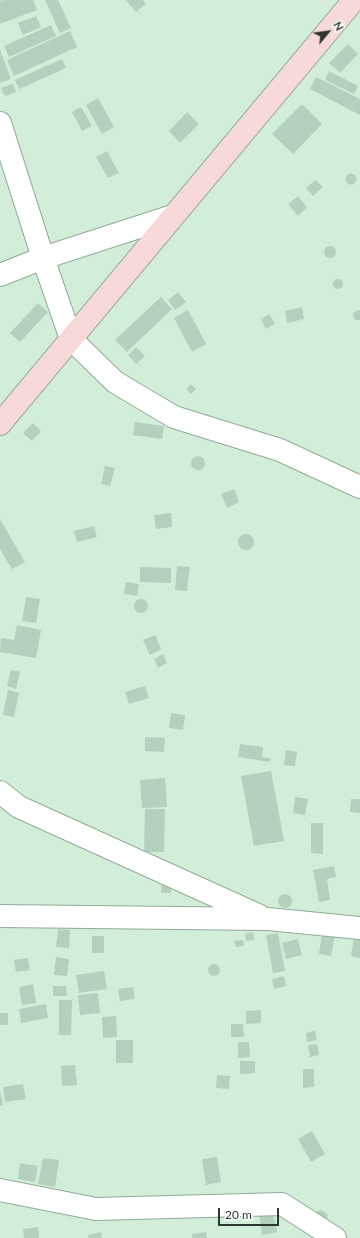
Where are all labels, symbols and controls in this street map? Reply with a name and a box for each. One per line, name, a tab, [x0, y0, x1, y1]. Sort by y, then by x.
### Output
north arrow	[308, 12, 348, 52]
text: N	[331, 19, 347, 33]
scale bar	[220, 1200, 281, 1226]
text: 20 m	[225, 1207, 252, 1222]

